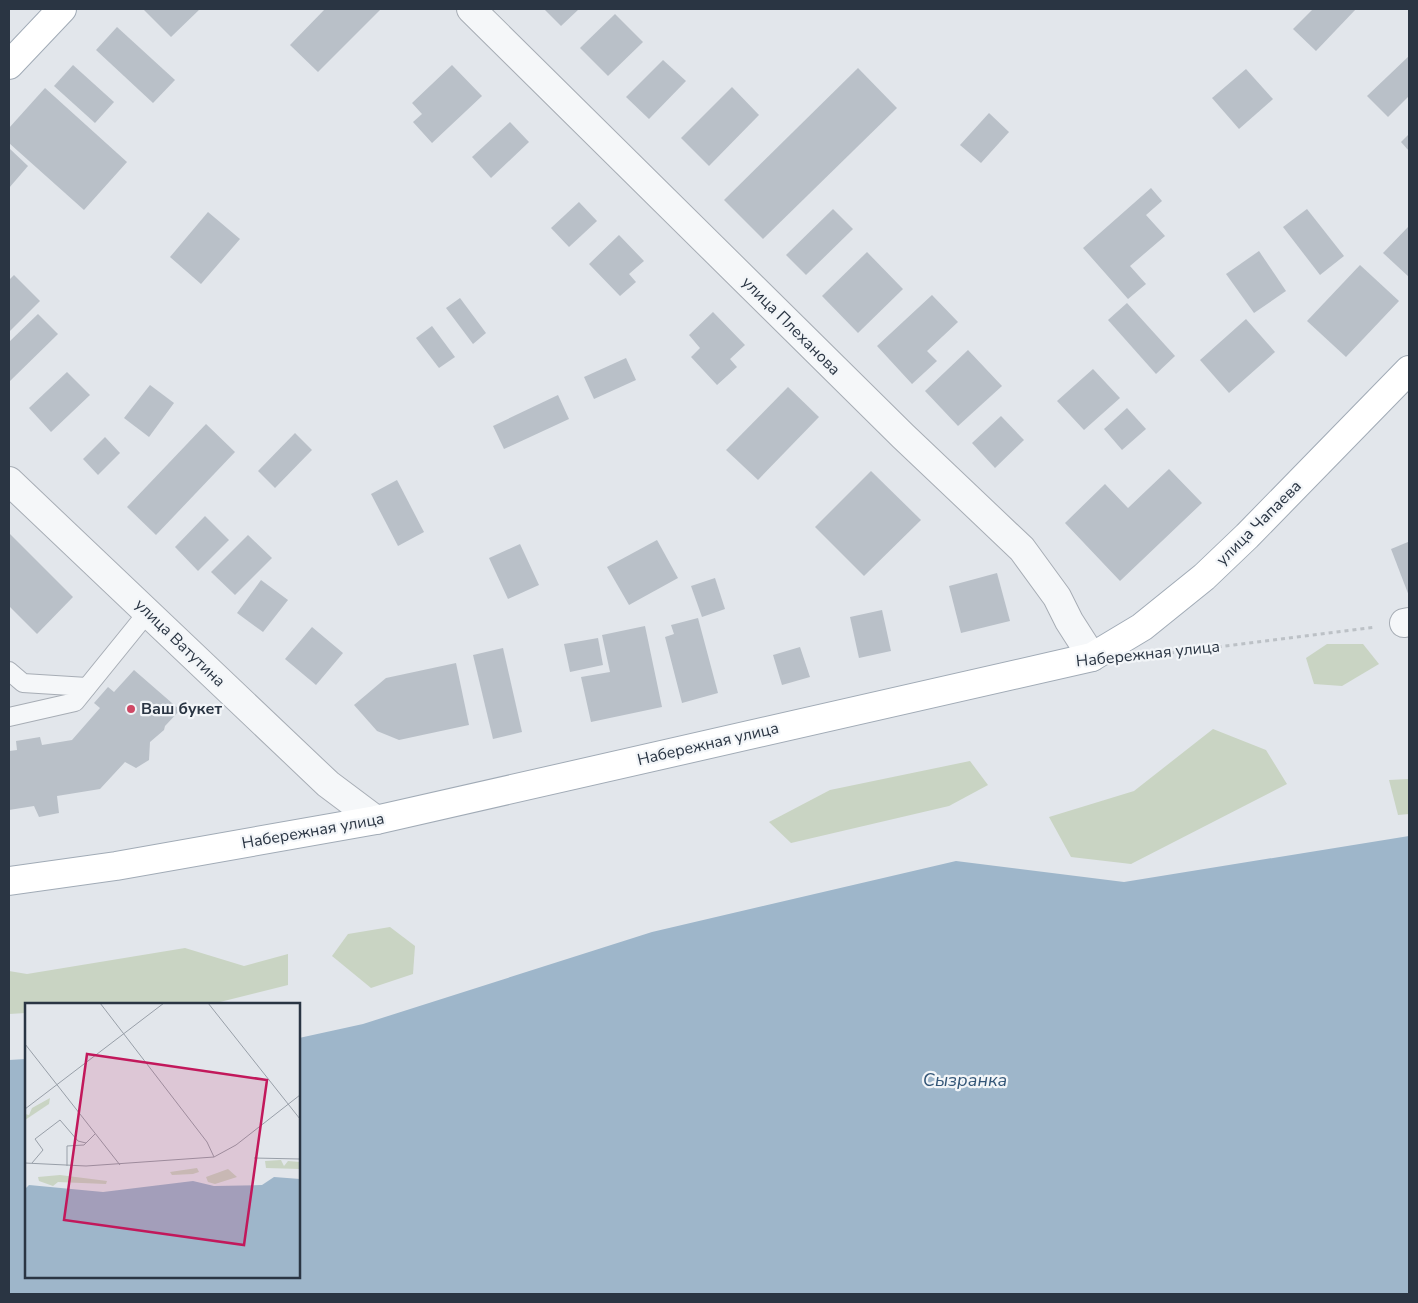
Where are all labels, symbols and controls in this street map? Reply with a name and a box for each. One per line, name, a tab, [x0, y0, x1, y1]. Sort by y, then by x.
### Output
street label: улица Плеханова	[737, 272, 845, 380]
street label: улица Чапаева	[1212, 476, 1306, 570]
street label: улица Ватутина	[130, 594, 230, 692]
street label: Набережная улица	[1075, 636, 1221, 672]
place label: Ваш букет	[141, 698, 222, 720]
marker: Ваш букет	[125, 703, 137, 715]
street label: Набережная улица	[635, 717, 781, 771]
street label: Набережная улица	[240, 808, 386, 854]
inset map	[25, 1003, 300, 1278]
water label: Сызранка	[923, 1068, 1007, 1092]

